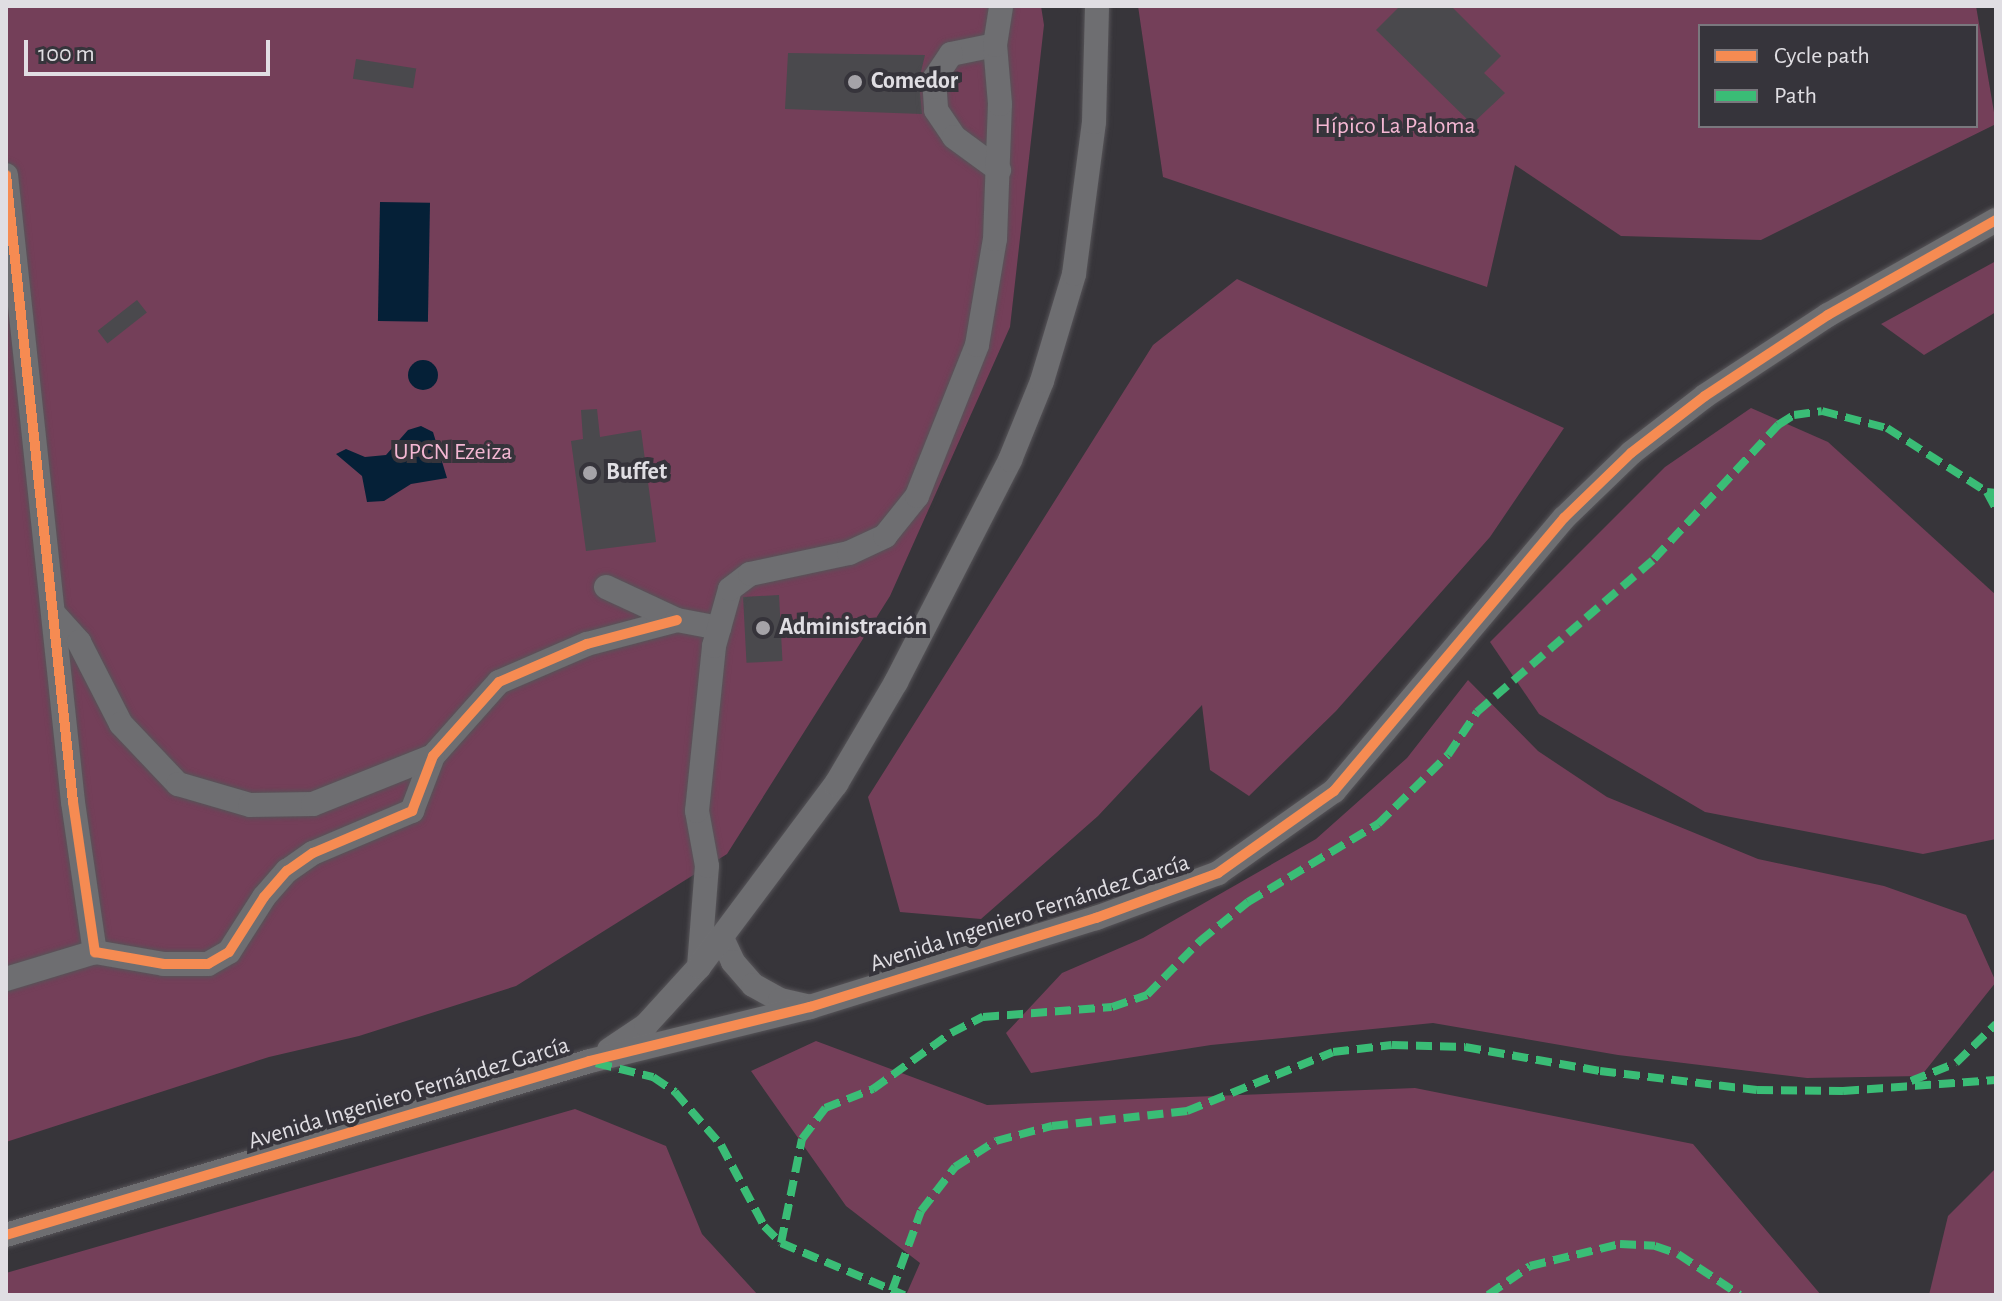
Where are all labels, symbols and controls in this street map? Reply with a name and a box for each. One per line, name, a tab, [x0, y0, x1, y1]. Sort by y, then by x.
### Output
scale bar	[28, 24, 274, 74]
legend	[1698, 24, 1978, 128]
text: 100 m	[38, 42, 95, 66]
text: Cycle path	[1774, 44, 1870, 68]
place label: Comedor	[871, 68, 958, 96]
marker: Comedor	[846, 73, 864, 91]
text: Path	[1774, 84, 1817, 108]
park label: Hípico La Paloma	[1315, 113, 1475, 141]
park label: UPCN Ezeiza	[394, 439, 512, 467]
place label: Buffet	[606, 459, 667, 487]
marker: Buffet	[581, 464, 599, 482]
place label: Administración	[779, 614, 927, 642]
marker: Administración	[754, 619, 772, 637]
street label: Avenida Ingeniero Fernández García	[867, 849, 1193, 979]
street label: Avenida Ingeniero Fernández García	[245, 1031, 573, 1157]

